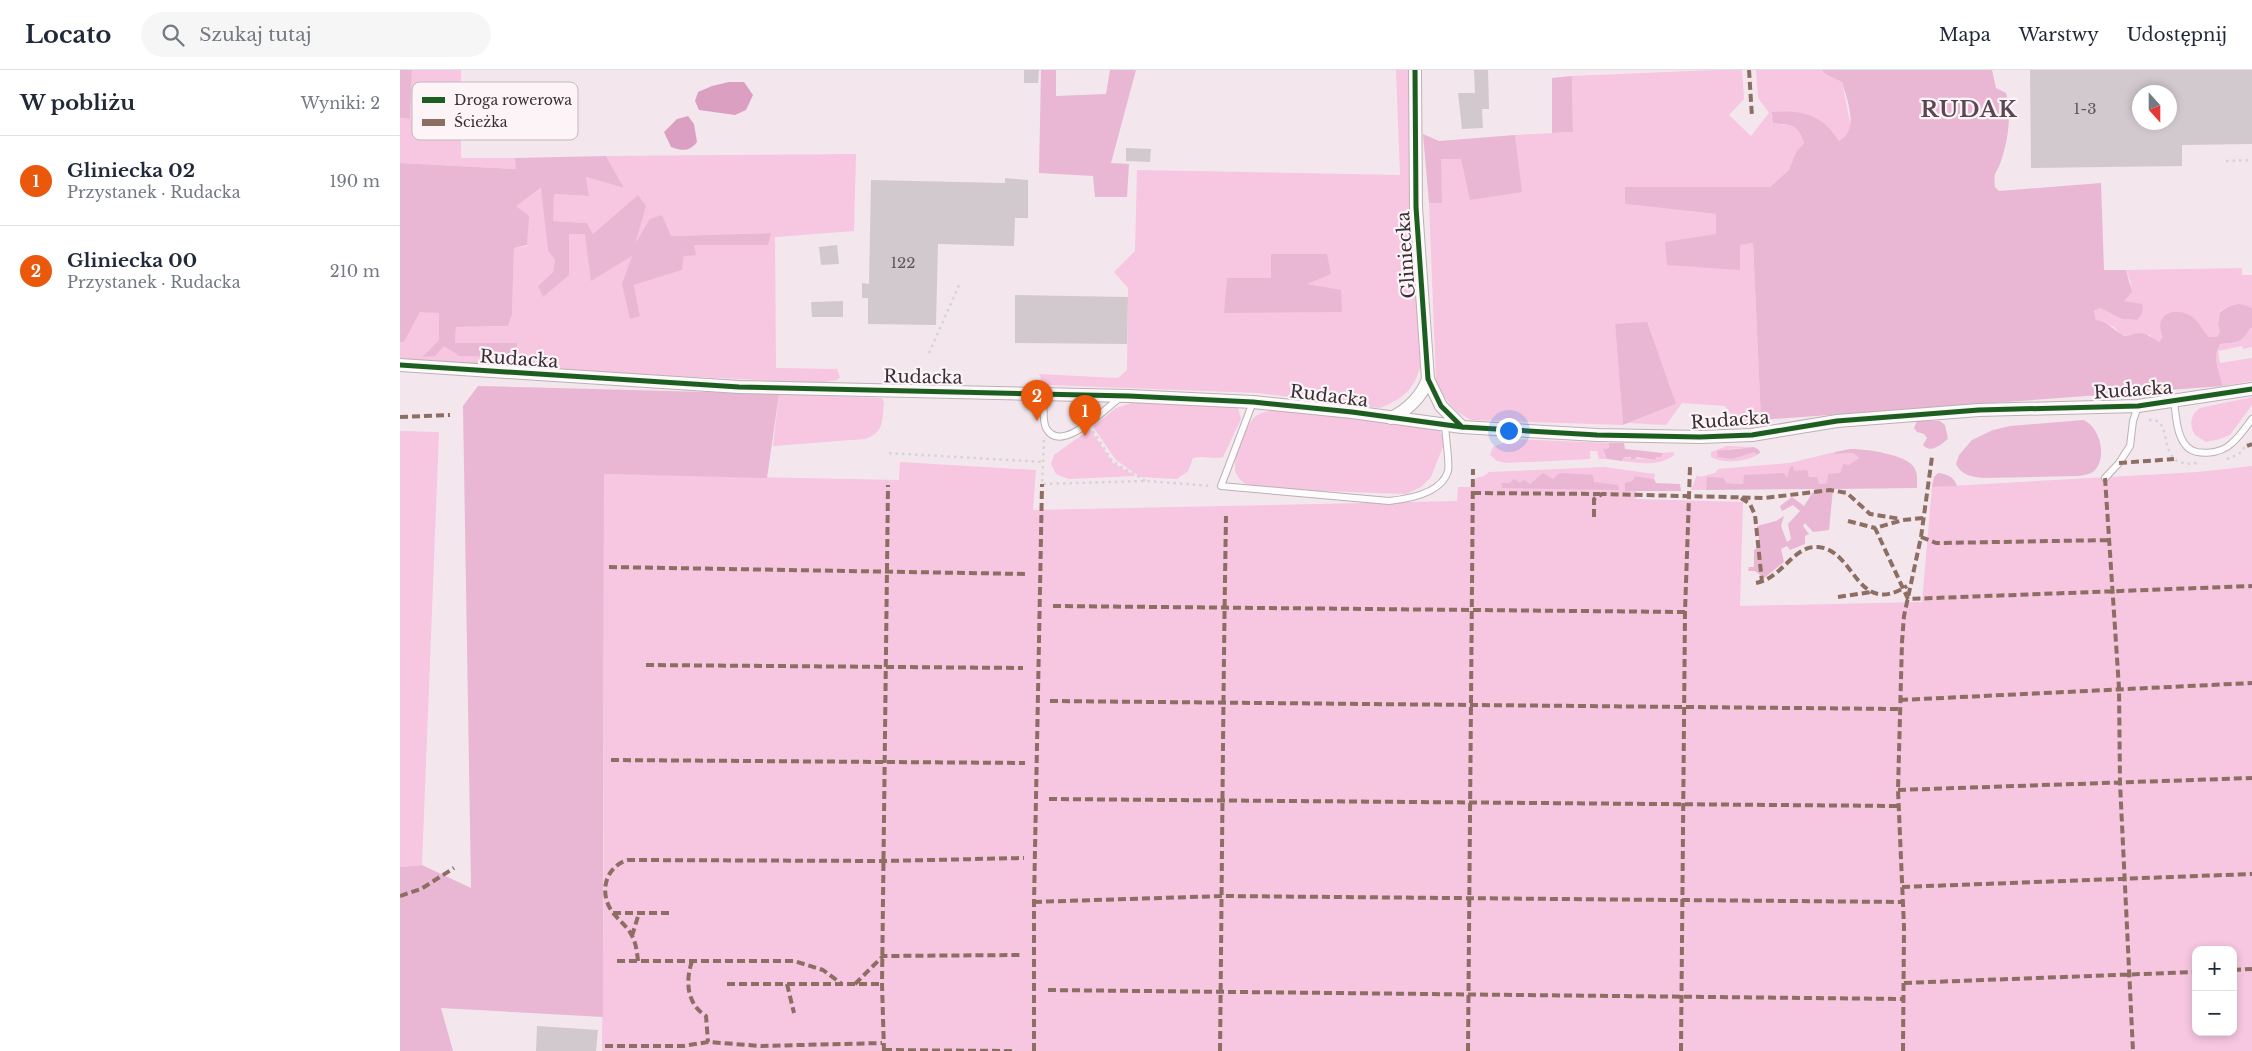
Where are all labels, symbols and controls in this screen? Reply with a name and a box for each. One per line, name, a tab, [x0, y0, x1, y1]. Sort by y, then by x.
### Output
search box	[141, 12, 491, 57]
text: Locato	[25, 20, 111, 49]
icon: search	[159, 21, 187, 49]
text: Szukaj tutaj	[199, 23, 312, 46]
text: Mapa	[1939, 24, 1991, 46]
text: Warstwy	[2019, 24, 2099, 46]
text: Udostępnij	[2127, 24, 2227, 46]
legend	[412, 82, 578, 140]
north arrow	[2132, 85, 2177, 130]
text: W pobliżu	[20, 90, 135, 116]
text: Droga rowerowa	[454, 91, 572, 109]
text: Wyniki: 2	[301, 93, 380, 113]
district label: RUDAK	[1920, 96, 2018, 123]
house number: 1-3	[2074, 99, 2096, 118]
text: Ścieżka	[454, 112, 508, 131]
text: Gliniecka 02	[67, 159, 195, 182]
text: 1	[33, 171, 39, 191]
text: 190 m	[329, 171, 380, 191]
text: Przystanek · Rudacka	[67, 182, 241, 202]
street label: Gliniecka	[1392, 211, 1420, 299]
text: Gliniecka 00	[67, 249, 197, 272]
house number: 122	[890, 253, 916, 272]
text: 2	[31, 261, 41, 281]
text: 210 m	[330, 261, 380, 281]
text: Przystanek · Rudacka	[67, 272, 241, 292]
street label: Rudacka	[479, 345, 559, 373]
street label: Rudacka	[883, 365, 963, 389]
street label: Rudacka	[2093, 376, 2173, 404]
pin: 2	[1021, 380, 1053, 421]
street label: Rudacka	[1288, 380, 1370, 412]
pin: 1	[1069, 395, 1101, 436]
street label: Rudacka	[1690, 406, 1770, 434]
your location	[1496, 418, 1522, 444]
map controls	[2192, 946, 2237, 1036]
button: +	[2192, 946, 2237, 991]
button: −	[2192, 991, 2237, 1036]

